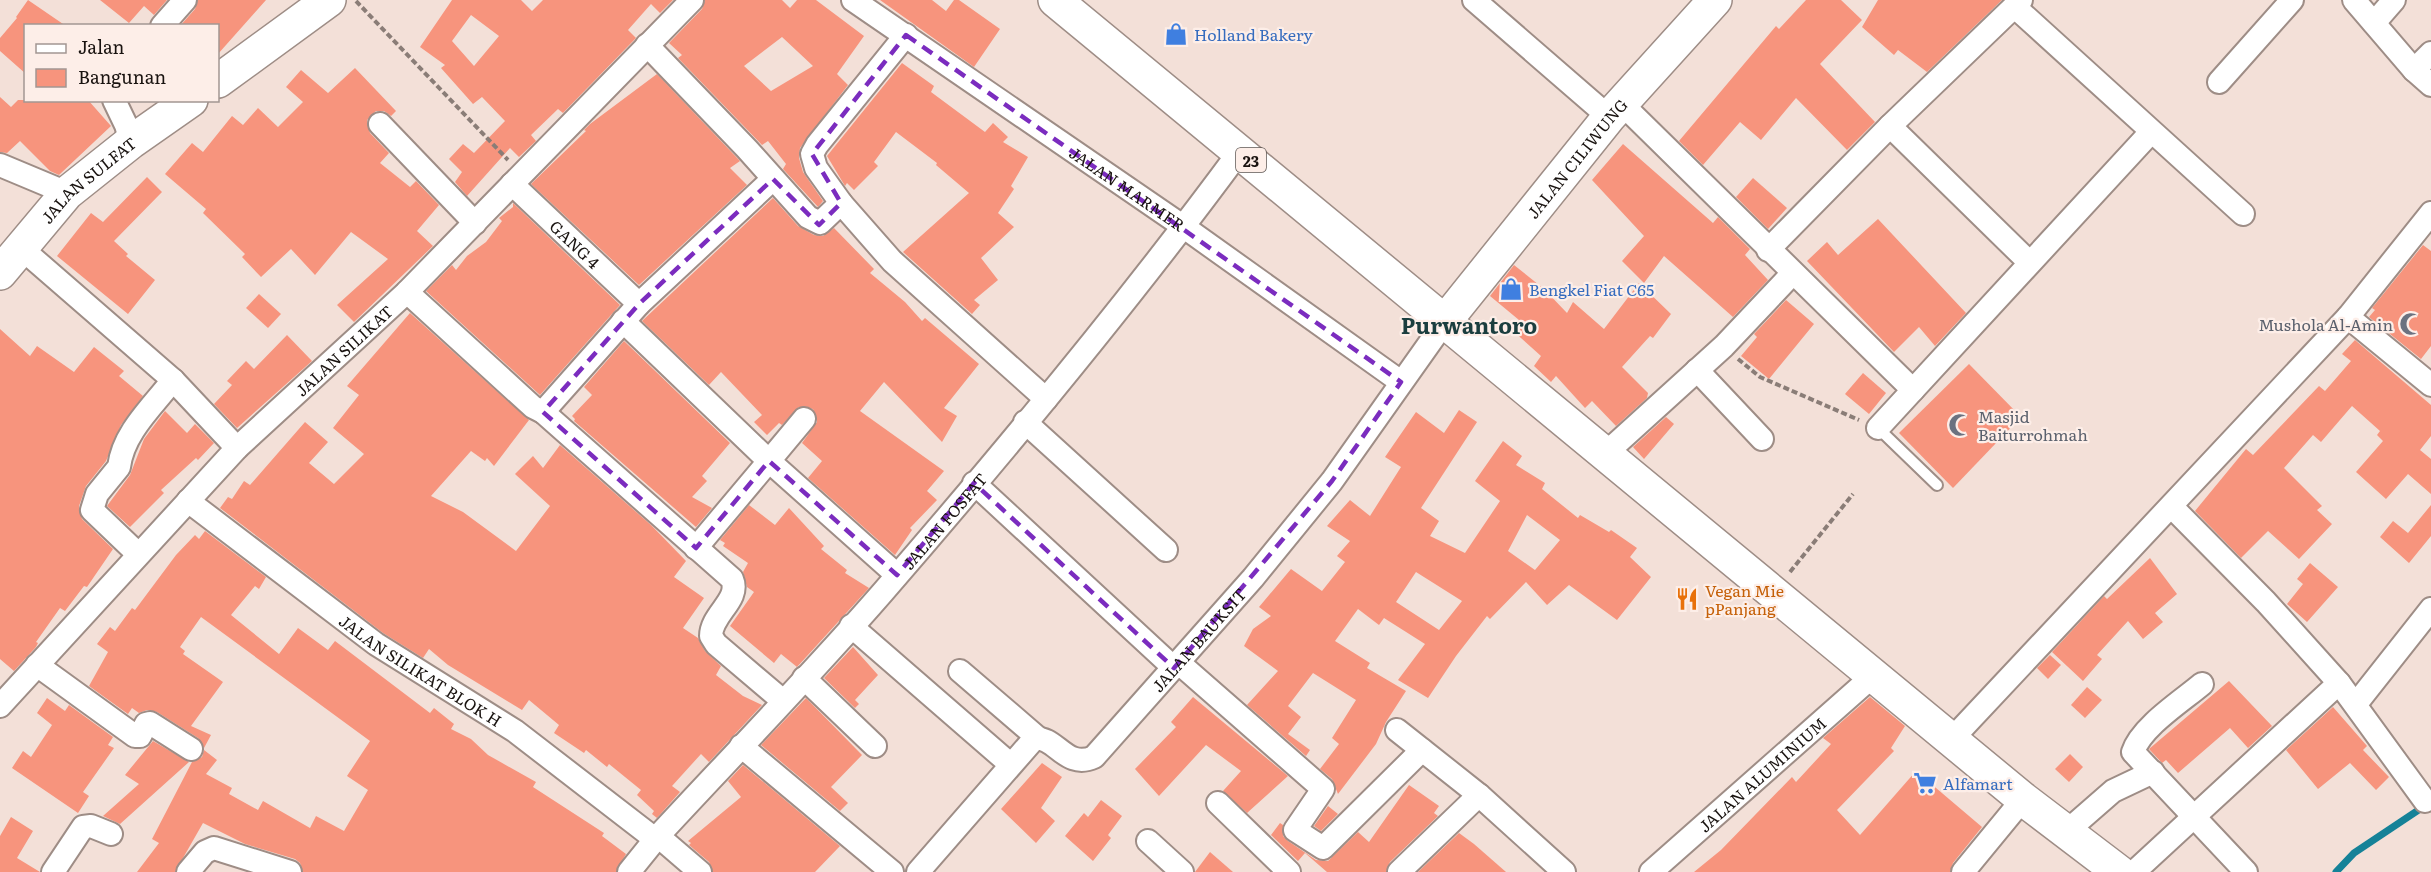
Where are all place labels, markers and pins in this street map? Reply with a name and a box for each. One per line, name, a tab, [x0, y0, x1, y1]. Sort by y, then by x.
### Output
shop icon: Holland Bakery	[1163, 21, 1189, 47]
place label: Holland Bakery	[1194, 22, 1314, 46]
shop icon: Bengkel Fiat C65	[1498, 276, 1524, 302]
place label: Bengkel Fiat C65	[1529, 277, 1654, 301]
mosque icon: Mushola Al-Amin	[2398, 311, 2424, 337]
place label: Mushola Al-Amin	[2258, 312, 2393, 336]
place label: Masjid Baiturrohmah	[1978, 404, 2088, 446]
mosque icon: Masjid Baiturrohmah	[1947, 412, 1973, 438]
place label: Vegan Mie pPanjang	[1705, 578, 1784, 620]
restaurant icon: Vegan Mie pPanjang	[1674, 586, 1700, 612]
supermarket icon: Alfamart	[1912, 770, 1938, 796]
place label: Alfamart	[1943, 771, 2013, 795]

